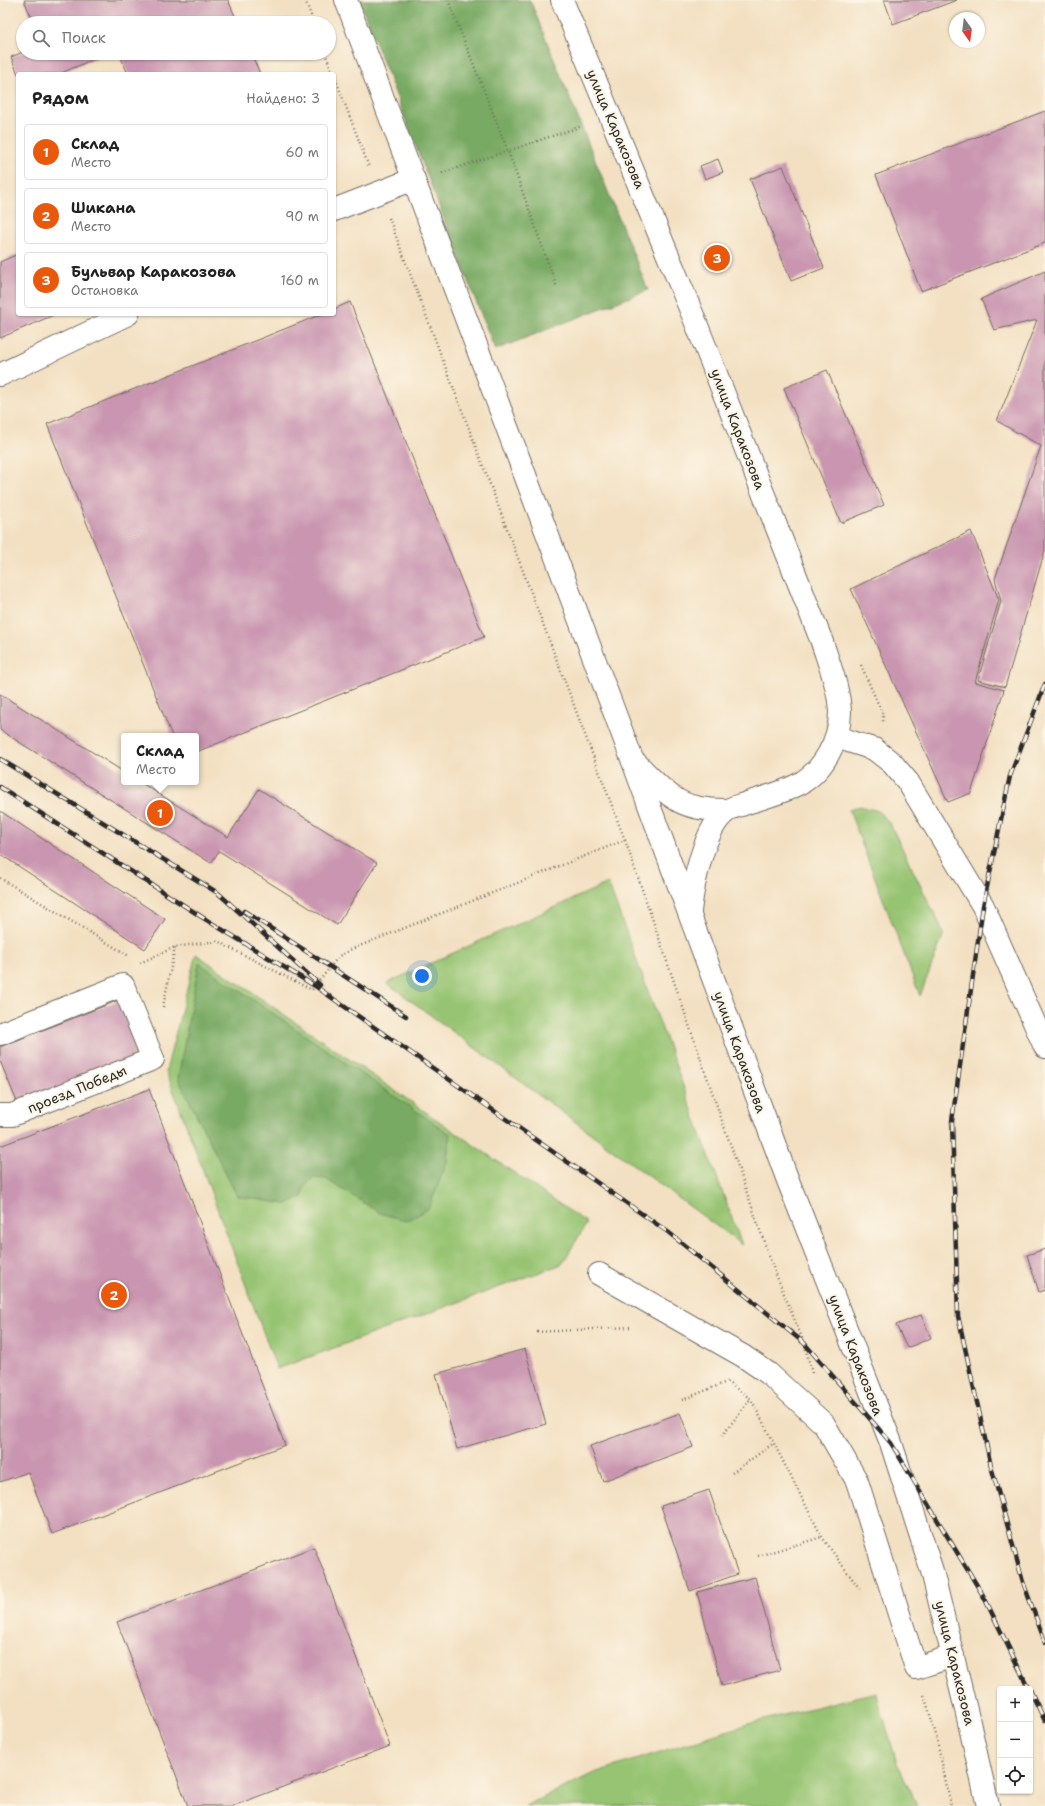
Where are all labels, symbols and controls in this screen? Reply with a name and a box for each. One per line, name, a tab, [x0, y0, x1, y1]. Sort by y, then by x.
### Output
north arrow	[949, 12, 985, 48]
search box	[16, 16, 336, 60]
icon: search	[30, 27, 52, 49]
text: Поиск	[62, 28, 106, 48]
street label: улица Каракозова	[583, 67, 649, 192]
text: Рядом	[32, 87, 89, 109]
text: Найдено: 3	[246, 90, 320, 107]
text: Склад	[71, 134, 119, 154]
text: 1	[43, 144, 49, 161]
text: 60 m	[286, 144, 319, 161]
text: Место	[71, 154, 111, 171]
text: Шикана	[71, 198, 135, 218]
text: 2	[41, 208, 51, 225]
text: 90 m	[285, 208, 319, 225]
text: Место	[71, 218, 111, 235]
pin: 3	[704, 243, 730, 273]
text: Бульвар Каракозова	[71, 262, 236, 282]
text: 3	[41, 272, 51, 289]
text: 160 m	[281, 272, 319, 289]
text: Остановка	[71, 282, 138, 299]
street label: улица Каракозова	[707, 366, 769, 492]
popup	[121, 733, 199, 785]
text: Склад	[136, 741, 184, 761]
text: Место	[136, 761, 176, 778]
pin: 1	[147, 798, 173, 828]
your location	[412, 966, 432, 986]
street label: улица Каракозова	[710, 989, 770, 1115]
street label: проезд Победы	[25, 1061, 129, 1117]
pin: 2	[101, 1280, 127, 1310]
street label: улица Каракозова	[825, 1292, 887, 1418]
street label: улица Каракозова	[931, 1599, 979, 1728]
map controls	[997, 1686, 1033, 1794]
button: +	[997, 1686, 1033, 1722]
button: −	[997, 1722, 1033, 1758]
button: locate	[997, 1758, 1033, 1794]

